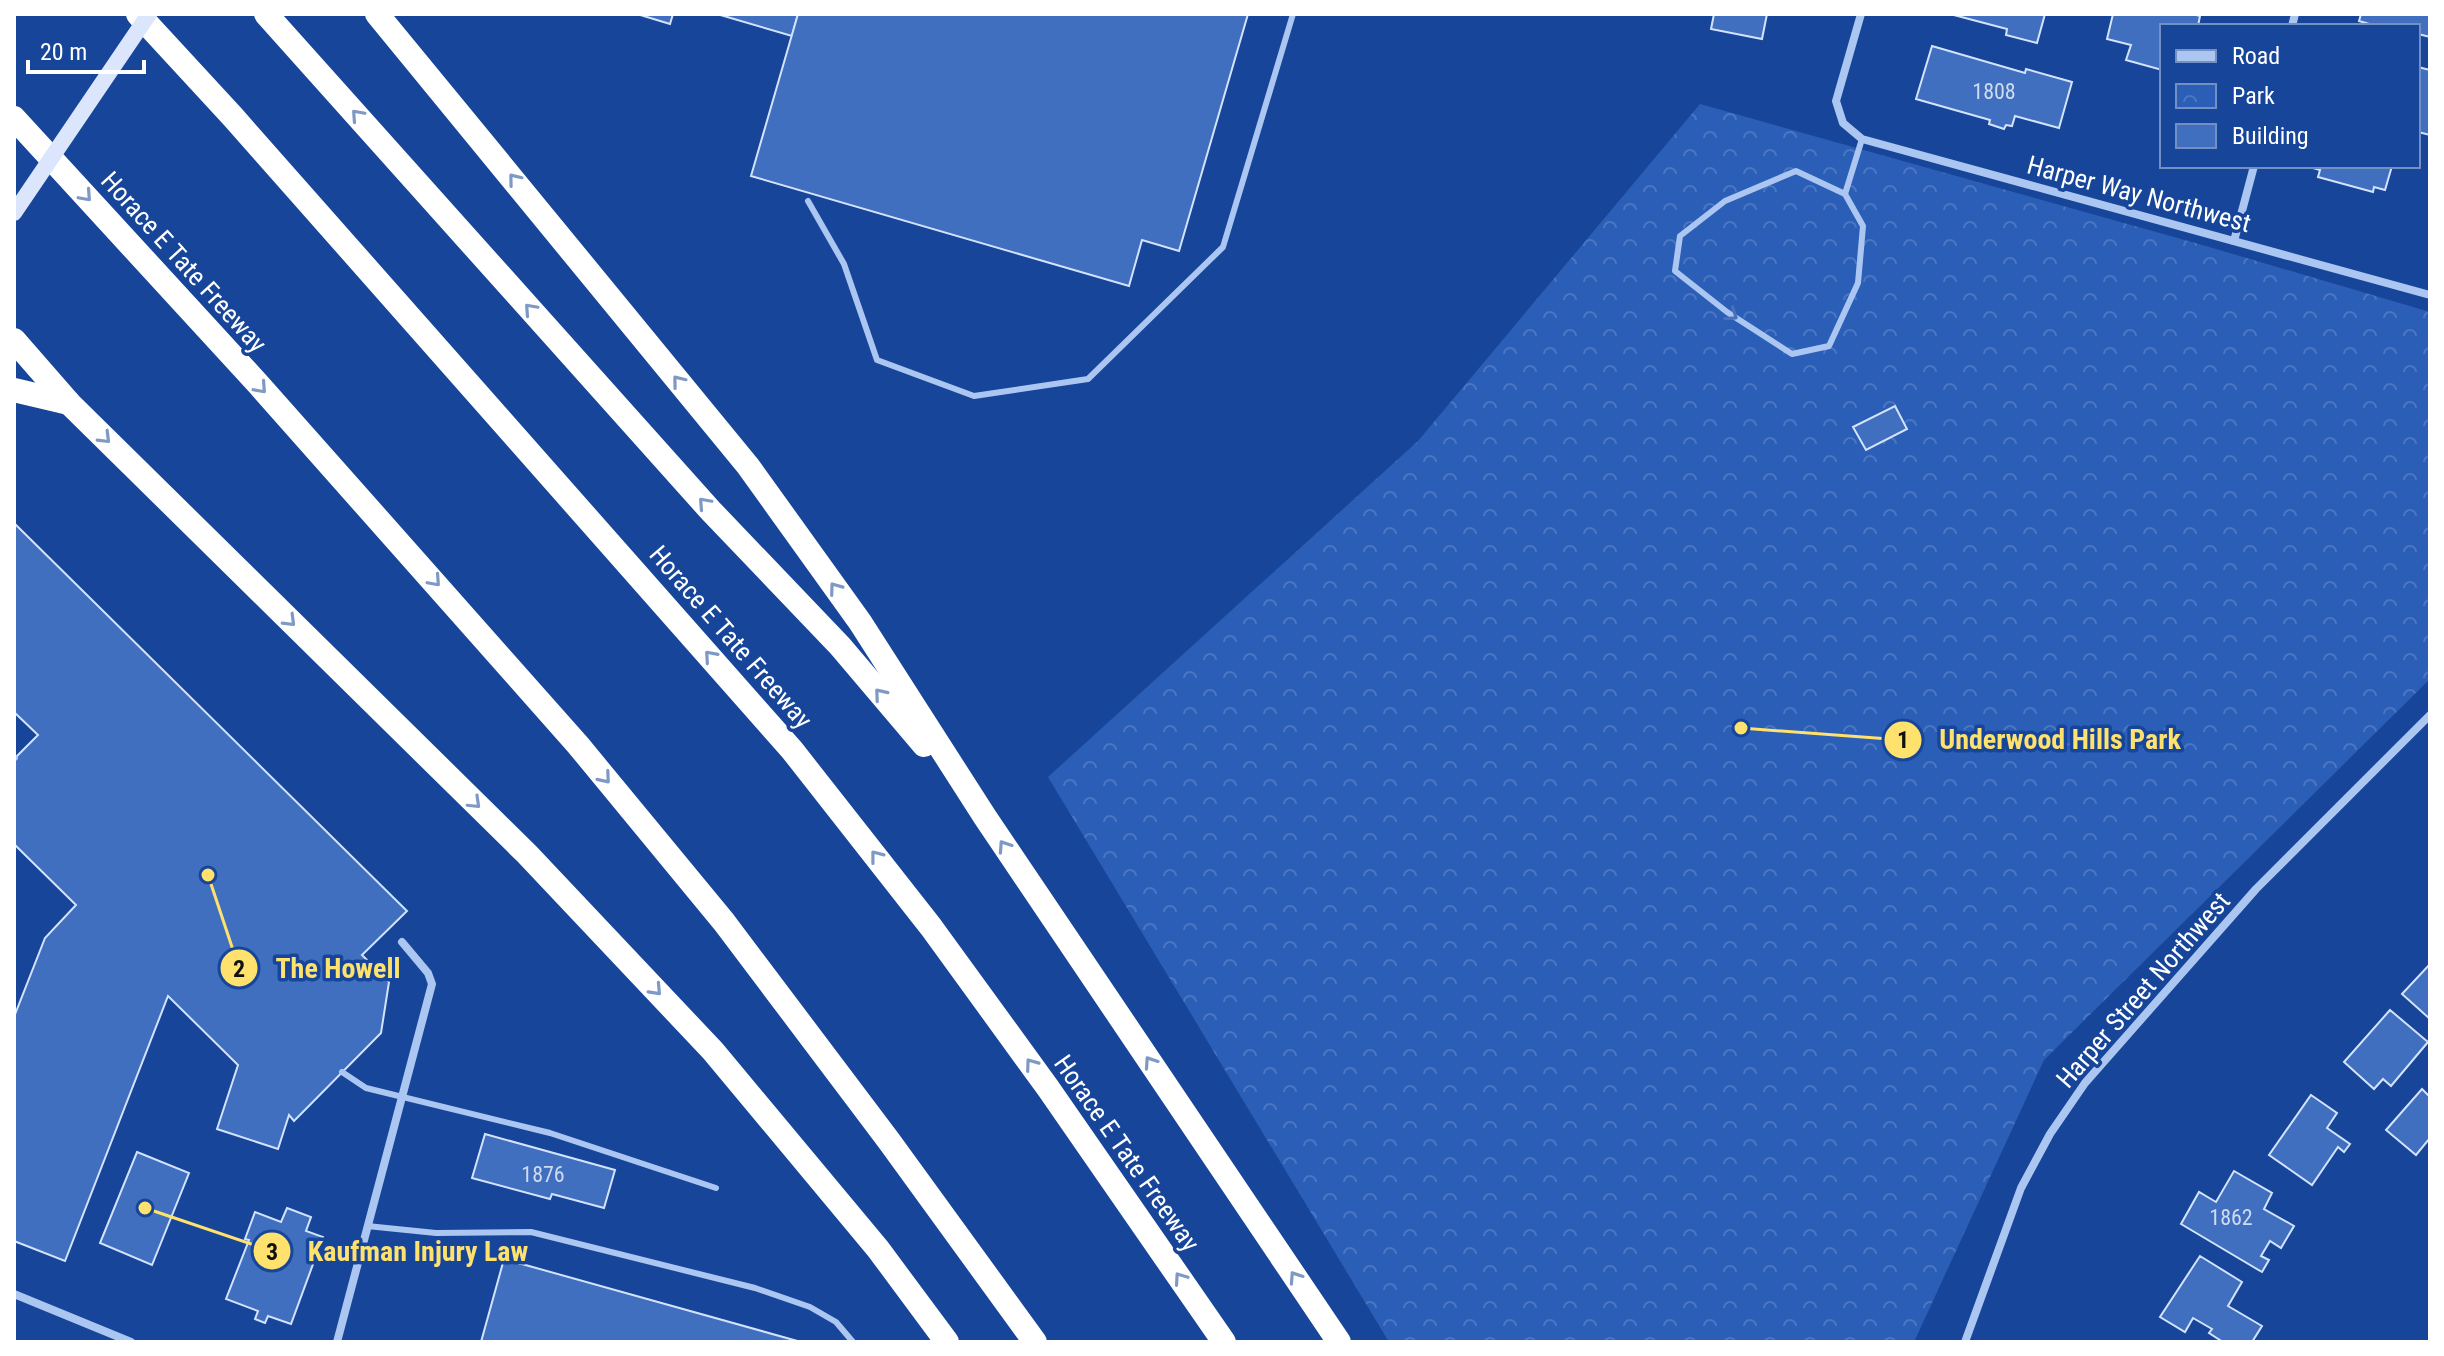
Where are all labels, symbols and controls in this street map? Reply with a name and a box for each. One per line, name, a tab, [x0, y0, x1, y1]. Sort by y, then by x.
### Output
scale bar	[28, 24, 144, 74]
legend	[2160, 24, 2420, 168]
text: 20 m	[40, 38, 87, 66]
text: Road	[2232, 42, 2280, 70]
house number: 1808	[1972, 79, 2016, 104]
text: Park	[2232, 82, 2275, 110]
one-way arrow	[352, 110, 367, 125]
text: Building	[2232, 122, 2309, 150]
street label: Harper Way Northwest	[2024, 150, 2254, 238]
street label: Horace E Tate Freeway	[95, 166, 273, 358]
one-way arrow	[509, 174, 524, 188]
one-way arrow	[76, 186, 90, 201]
one-way arrow	[526, 304, 540, 319]
one-way arrow	[1723, 305, 1737, 320]
one-way arrow	[674, 375, 688, 390]
one-way arrow	[252, 378, 266, 393]
one-way arrow	[96, 429, 110, 444]
one-way arrow	[699, 497, 713, 512]
street label: Horace E Tate Freeway	[644, 540, 819, 735]
one-way arrow	[425, 572, 439, 587]
one-way arrow	[831, 582, 845, 596]
one-way arrow	[281, 612, 295, 626]
one-way arrow	[705, 650, 720, 665]
one-way arrow	[875, 688, 890, 703]
callout: Underwood Hills Park	[1883, 714, 2197, 766]
text: Underwood Hills Park	[1939, 723, 2181, 756]
text: 1	[1897, 726, 1909, 754]
one-way arrow	[595, 768, 610, 783]
one-way arrow	[466, 794, 480, 809]
one-way arrow	[999, 841, 1014, 855]
one-way arrow	[871, 850, 885, 865]
street label: Harper Street Northwest	[2050, 886, 2236, 1094]
callout: The Howell	[219, 942, 416, 994]
text: The Howell	[275, 952, 401, 985]
text: 2	[233, 955, 245, 983]
one-way arrow	[646, 981, 660, 996]
street label: Horace E Tate Freeway	[1048, 1049, 1206, 1257]
one-way arrow	[1144, 1056, 1159, 1070]
one-way arrow	[1026, 1059, 1041, 1073]
house number: 1876	[521, 1162, 565, 1187]
house number: 1862	[2209, 1205, 2253, 1230]
callout: Kaufman Injury Law	[252, 1225, 544, 1277]
text: Kaufman Injury Law	[308, 1235, 529, 1268]
text: 3	[266, 1238, 278, 1266]
one-way arrow	[1175, 1272, 1190, 1286]
one-way arrow	[1290, 1272, 1305, 1286]

